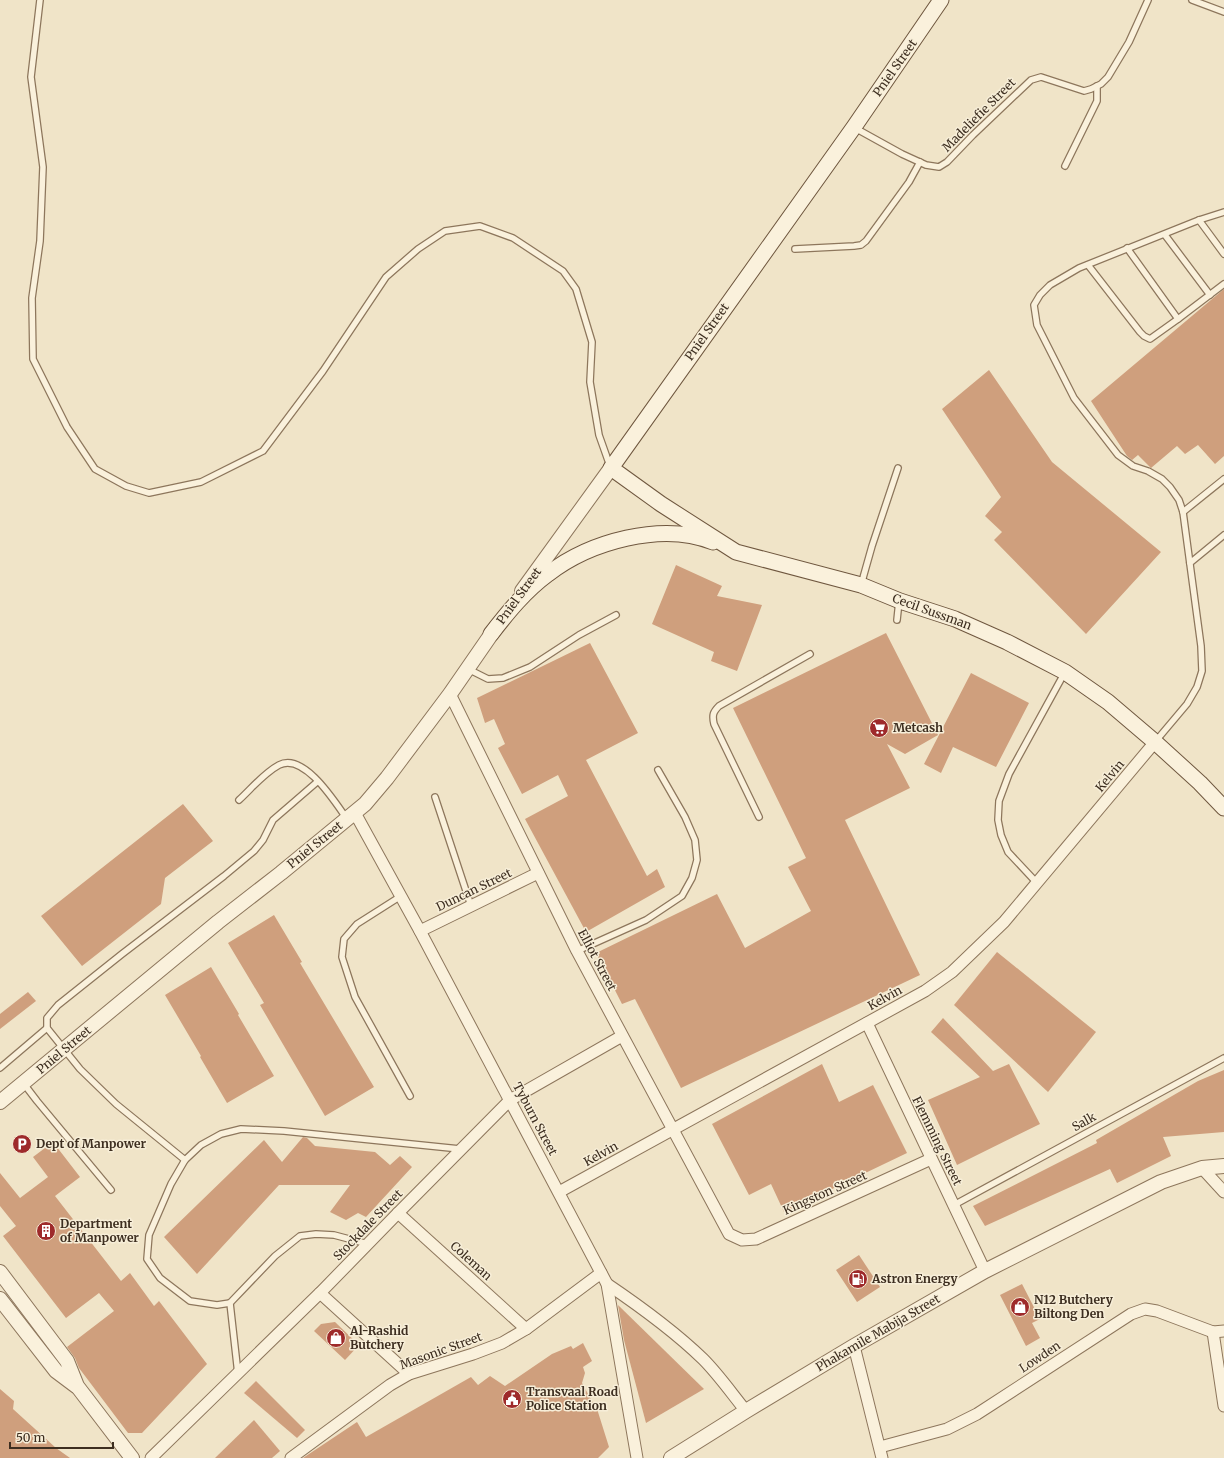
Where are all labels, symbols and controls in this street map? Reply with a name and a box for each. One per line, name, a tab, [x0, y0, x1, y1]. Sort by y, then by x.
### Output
street label: Pniel Street	[869, 36, 920, 99]
street label: Madeliefie Street	[939, 75, 1019, 155]
street label: Pniel Street	[681, 300, 732, 363]
street label: Pniel Street	[493, 564, 544, 627]
street label: Cecil Sussman	[891, 590, 974, 633]
supermarket icon: Metcash	[868, 717, 890, 739]
place label: Metcash	[893, 720, 943, 735]
street label: Kelvin	[1092, 757, 1127, 795]
street label: Pniel Street	[284, 818, 346, 871]
street label: Duncan Street	[434, 865, 514, 914]
street label: Elliot Street	[575, 926, 620, 994]
street label: Kelvin	[865, 982, 905, 1013]
street label: Pniel Street	[33, 1022, 94, 1077]
street label: Tyburn Street	[510, 1080, 561, 1158]
street label: Flemming Street	[909, 1094, 966, 1188]
street label: Salk	[1069, 1109, 1099, 1134]
parking icon: Dept of Manpower	[11, 1133, 33, 1155]
place label: Dept of Manpower	[36, 1136, 146, 1151]
street label: Kelvin	[581, 1138, 621, 1169]
street label: Kingston Street	[781, 1167, 869, 1218]
street label: Stockdale Street	[330, 1186, 406, 1263]
place label: Department of Manpower	[60, 1216, 139, 1245]
building icon: Department of Manpower	[35, 1220, 57, 1242]
street label: Coleman	[447, 1238, 495, 1283]
fuel station icon: Astron Energy	[847, 1268, 869, 1290]
place label: Astron Energy	[871, 1271, 959, 1286]
street label: Phakamile Mabija Street	[813, 1291, 943, 1374]
place label: N12 Butchery Biltong Den	[1034, 1292, 1114, 1321]
shop icon: N12 Butchery Biltong Den	[1009, 1296, 1031, 1318]
place label: Al-Rashid Butchery	[349, 1323, 409, 1352]
shop icon: Al-Rashid Butchery	[325, 1327, 347, 1349]
street label: Masonic Street	[398, 1329, 484, 1372]
street label: Lowden	[1016, 1338, 1063, 1375]
place label: Transvaal Road Police Station	[526, 1384, 619, 1413]
public building icon: Transvaal Road Police Station	[501, 1388, 523, 1410]
scale bar	[10, 1424, 113, 1450]
text: 50 m	[16, 1430, 45, 1445]

